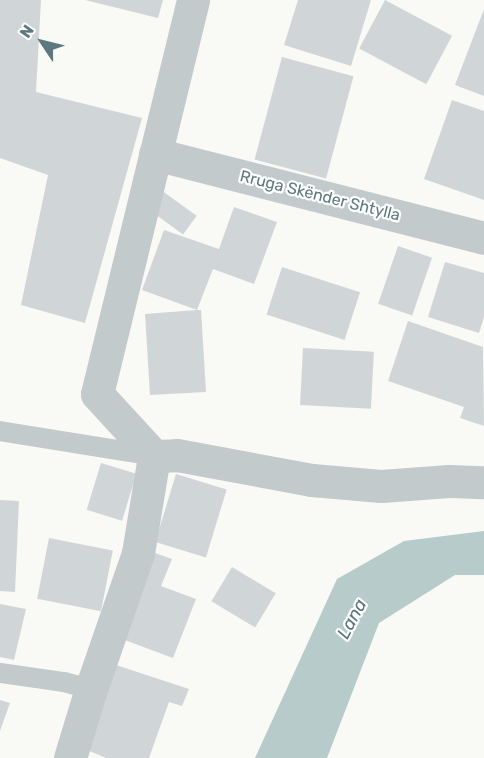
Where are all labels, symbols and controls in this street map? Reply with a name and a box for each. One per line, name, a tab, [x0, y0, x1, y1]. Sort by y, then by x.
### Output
north arrow	[12, 12, 72, 72]
text: N	[16, 21, 38, 42]
street label: Rruga Skënder Shtylla	[238, 167, 402, 225]
water label: Lana	[333, 595, 371, 643]

